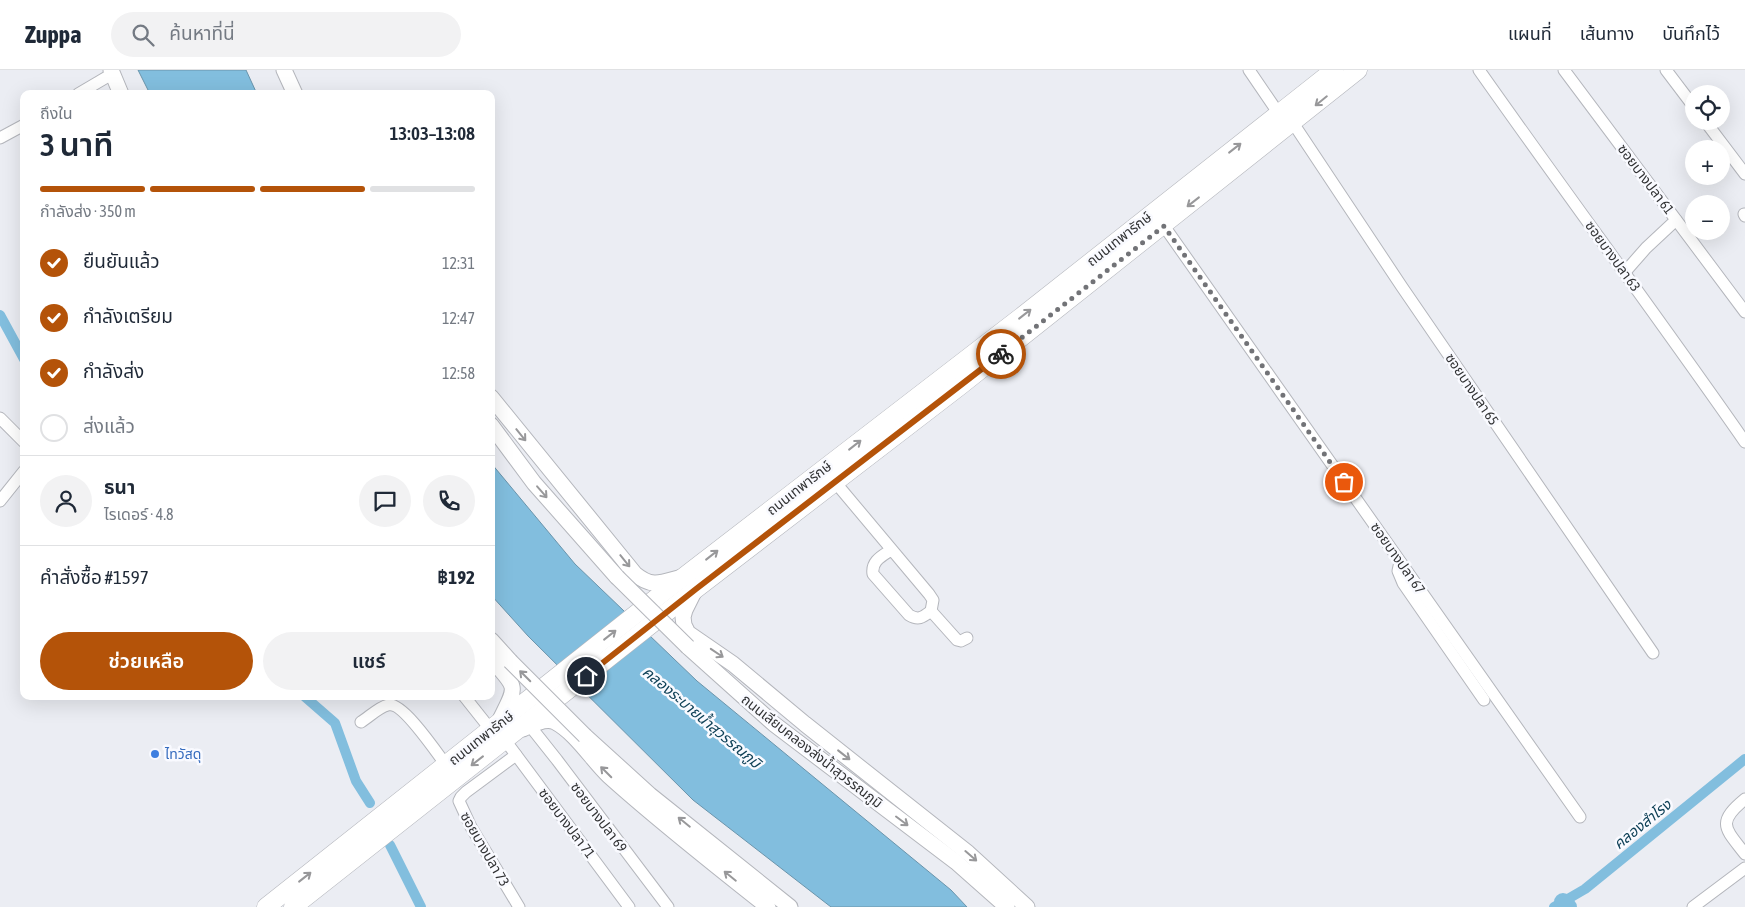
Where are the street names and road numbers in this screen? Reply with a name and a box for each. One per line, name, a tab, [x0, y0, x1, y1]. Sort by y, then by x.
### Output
street label: ซอยบางปลา 61	[1615, 141, 1677, 217]
street label: ถนนเทพารักษ์	[1083, 209, 1155, 269]
street label: ซอยบางปลา 63	[1582, 218, 1644, 294]
street label: ซอยบางปลา 65	[1442, 350, 1502, 428]
street label: ถนนเทพารักษ์	[763, 458, 835, 518]
street label: ซอยบางปลา 67	[1368, 519, 1428, 597]
street label: ถนนเลียบคลองส่งน้ำสุวรรณภูมิ	[738, 689, 887, 812]
street label: ถนนเทพารักษ์	[445, 708, 517, 768]
street label: ซอยบางปลา 69	[568, 779, 630, 855]
street label: ซอยบางปลา 71	[536, 785, 598, 861]
street label: ซอยบางปลา 73	[457, 809, 513, 889]

